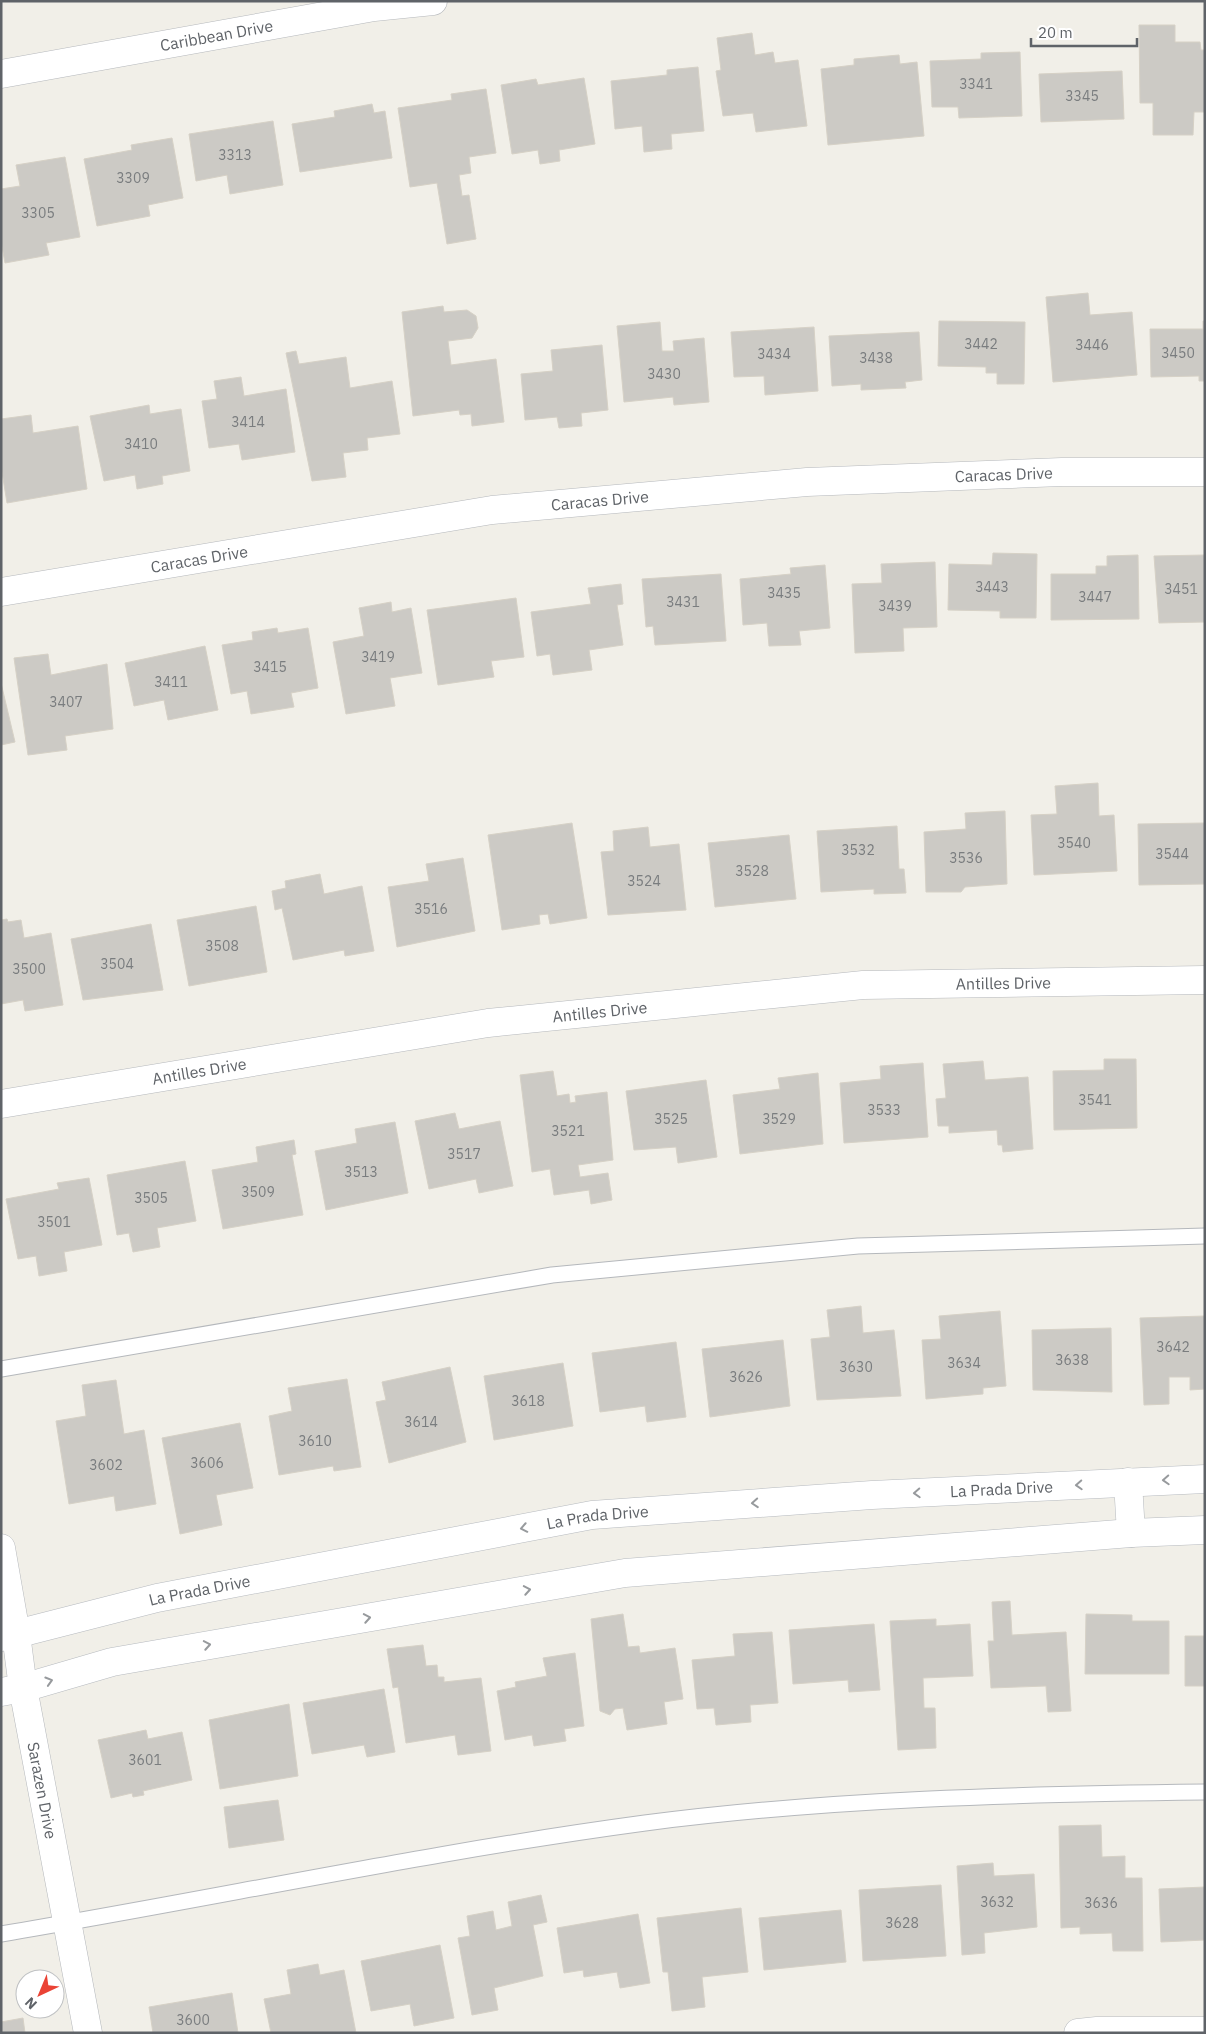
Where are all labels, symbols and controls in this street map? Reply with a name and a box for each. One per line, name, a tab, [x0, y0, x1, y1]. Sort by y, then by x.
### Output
street label: Caribbean Drive	[159, 15, 275, 55]
scale bar	[1031, 15, 1137, 47]
text: 20 m	[1038, 23, 1073, 42]
house number: 3341	[959, 75, 993, 93]
house number: 3345	[1065, 87, 1099, 105]
house number: 3313	[218, 146, 252, 164]
house number: 3309	[116, 169, 150, 187]
house number: 3305	[21, 204, 55, 222]
house number: 3442	[964, 335, 998, 353]
house number: 3446	[1075, 336, 1109, 354]
house number: 3450	[1161, 344, 1195, 362]
house number: 3434	[757, 345, 791, 363]
house number: 3438	[859, 349, 893, 367]
house number: 3430	[647, 365, 681, 383]
house number: 3414	[231, 413, 265, 431]
house number: 3410	[124, 435, 158, 453]
street label: Caracas Drive	[954, 462, 1053, 486]
street label: Caracas Drive	[550, 486, 650, 515]
street label: Caracas Drive	[149, 541, 250, 577]
house number: 3443	[975, 578, 1009, 596]
house number: 3451	[1164, 580, 1198, 598]
house number: 3435	[767, 584, 801, 602]
house number: 3447	[1078, 588, 1112, 606]
house number: 3431	[666, 593, 700, 611]
house number: 3439	[878, 597, 912, 615]
house number: 3419	[361, 648, 395, 666]
house number: 3415	[253, 658, 287, 676]
house number: 3411	[154, 673, 188, 691]
house number: 3407	[49, 693, 83, 711]
house number: 3540	[1057, 834, 1091, 852]
house number: 3532	[841, 841, 875, 859]
house number: 3544	[1155, 845, 1189, 863]
house number: 3536	[949, 849, 983, 867]
house number: 3528	[735, 862, 769, 880]
house number: 3524	[627, 872, 661, 890]
house number: 3516	[414, 900, 448, 918]
house number: 3508	[205, 937, 239, 955]
house number: 3504	[100, 955, 134, 973]
house number: 3500	[12, 960, 46, 978]
street label: Antilles Drive	[956, 972, 1051, 994]
street label: Antilles Drive	[551, 997, 648, 1026]
street label: Antilles Drive	[151, 1053, 248, 1089]
house number: 3541	[1078, 1091, 1112, 1109]
house number: 3533	[867, 1101, 901, 1119]
house number: 3525	[654, 1110, 688, 1128]
house number: 3529	[762, 1110, 796, 1128]
house number: 3521	[551, 1122, 585, 1140]
house number: 3517	[447, 1145, 481, 1163]
house number: 3513	[344, 1163, 378, 1181]
house number: 3509	[241, 1183, 275, 1201]
house number: 3505	[134, 1189, 168, 1207]
house number: 3501	[37, 1213, 71, 1231]
house number: 3642	[1156, 1338, 1190, 1356]
house number: 3638	[1055, 1351, 1089, 1369]
house number: 3634	[947, 1354, 981, 1372]
house number: 3630	[839, 1358, 873, 1376]
house number: 3626	[729, 1368, 763, 1386]
house number: 3618	[511, 1392, 545, 1410]
house number: 3614	[404, 1413, 438, 1431]
house number: 3610	[298, 1432, 332, 1450]
house number: 3606	[190, 1454, 224, 1472]
house number: 3602	[89, 1456, 123, 1474]
one-way arrow	[1162, 1475, 1170, 1486]
street label: La Prada Drive	[950, 1476, 1054, 1501]
one-way arrow	[1075, 1479, 1083, 1490]
one-way arrow	[913, 1487, 921, 1498]
one-way arrow	[751, 1498, 759, 1509]
street label: La Prada Drive	[545, 1501, 650, 1533]
one-way arrow	[520, 1522, 529, 1532]
street label: La Prada Drive	[146, 1570, 252, 1610]
one-way arrow	[524, 1585, 532, 1596]
one-way arrow	[363, 1613, 371, 1623]
one-way arrow	[203, 1641, 211, 1651]
one-way arrow	[44, 1676, 52, 1686]
street label: Sarazen Drive	[23, 1740, 61, 1841]
house number: 3601	[128, 1751, 162, 1769]
house number: 3632	[980, 1893, 1014, 1911]
house number: 3636	[1084, 1894, 1118, 1912]
house number: 3628	[885, 1914, 919, 1932]
north arrow	[15, 1969, 65, 2019]
text: N	[21, 1993, 41, 2013]
house number: 3600	[176, 2011, 210, 2029]

